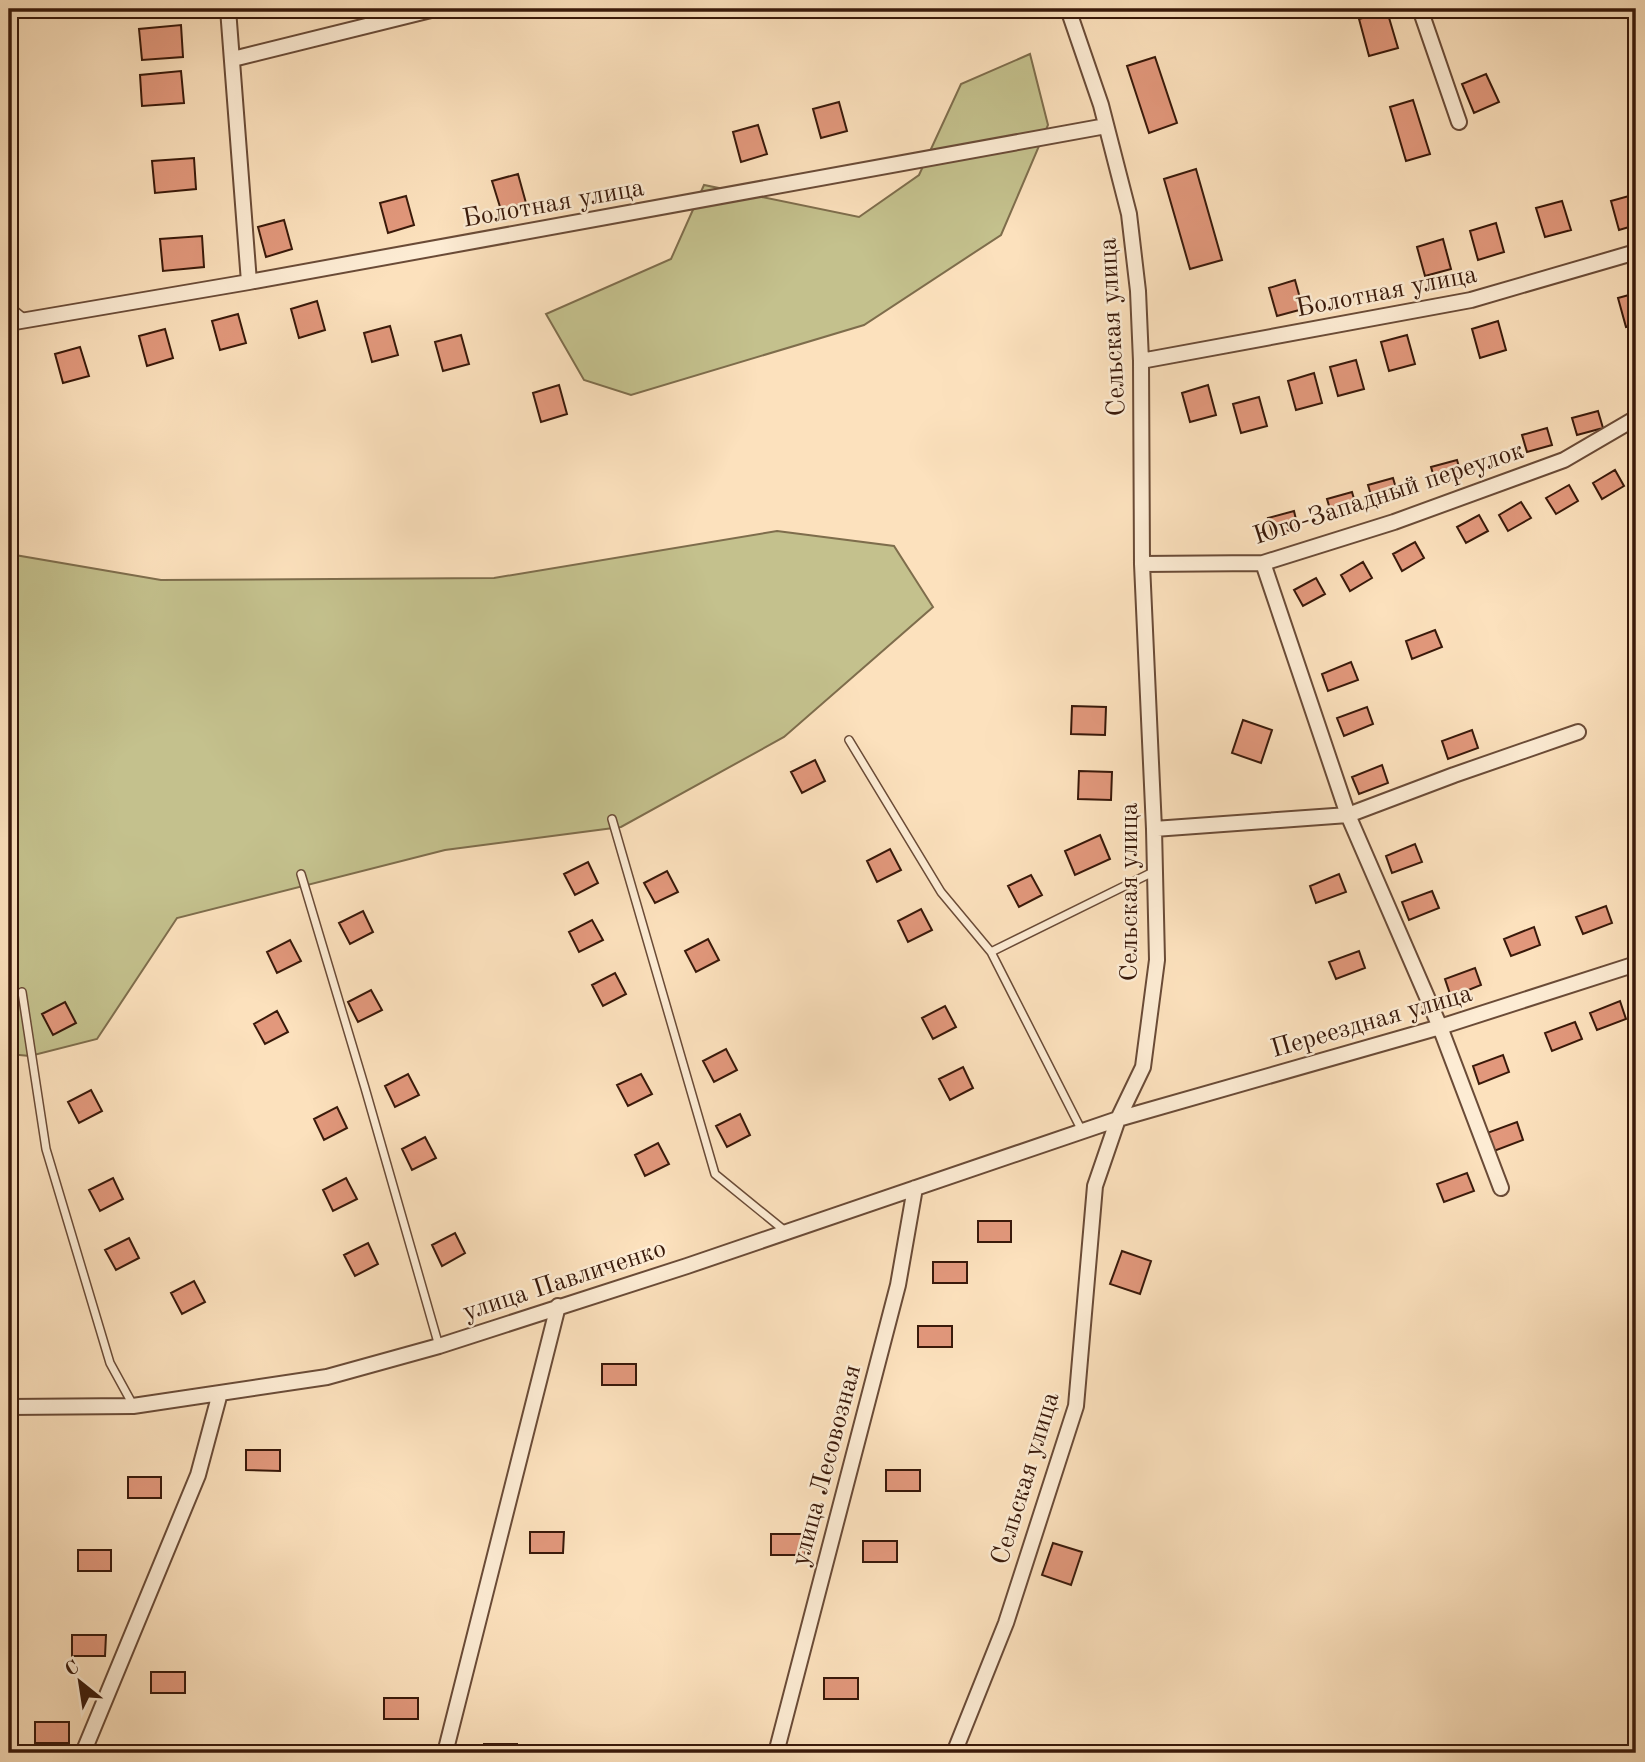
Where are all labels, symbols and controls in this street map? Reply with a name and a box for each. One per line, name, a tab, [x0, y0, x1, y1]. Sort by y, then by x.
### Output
street label: Болотная улица	[460, 175, 646, 233]
street label: Сельская улица	[1095, 237, 1131, 417]
street label: Болотная улица	[1294, 262, 1479, 322]
street label: Юго-Западный переулок	[1250, 438, 1527, 550]
street label: Сельская улица	[1117, 802, 1143, 982]
street label: Переездная улица	[1268, 981, 1475, 1063]
street label: улица Павличенко	[460, 1236, 669, 1326]
street label: улица Лесовозная	[788, 1362, 866, 1569]
street label: Сельская улица	[987, 1389, 1065, 1568]
north arrow	[46, 1646, 116, 1716]
text: С	[63, 1658, 83, 1681]

